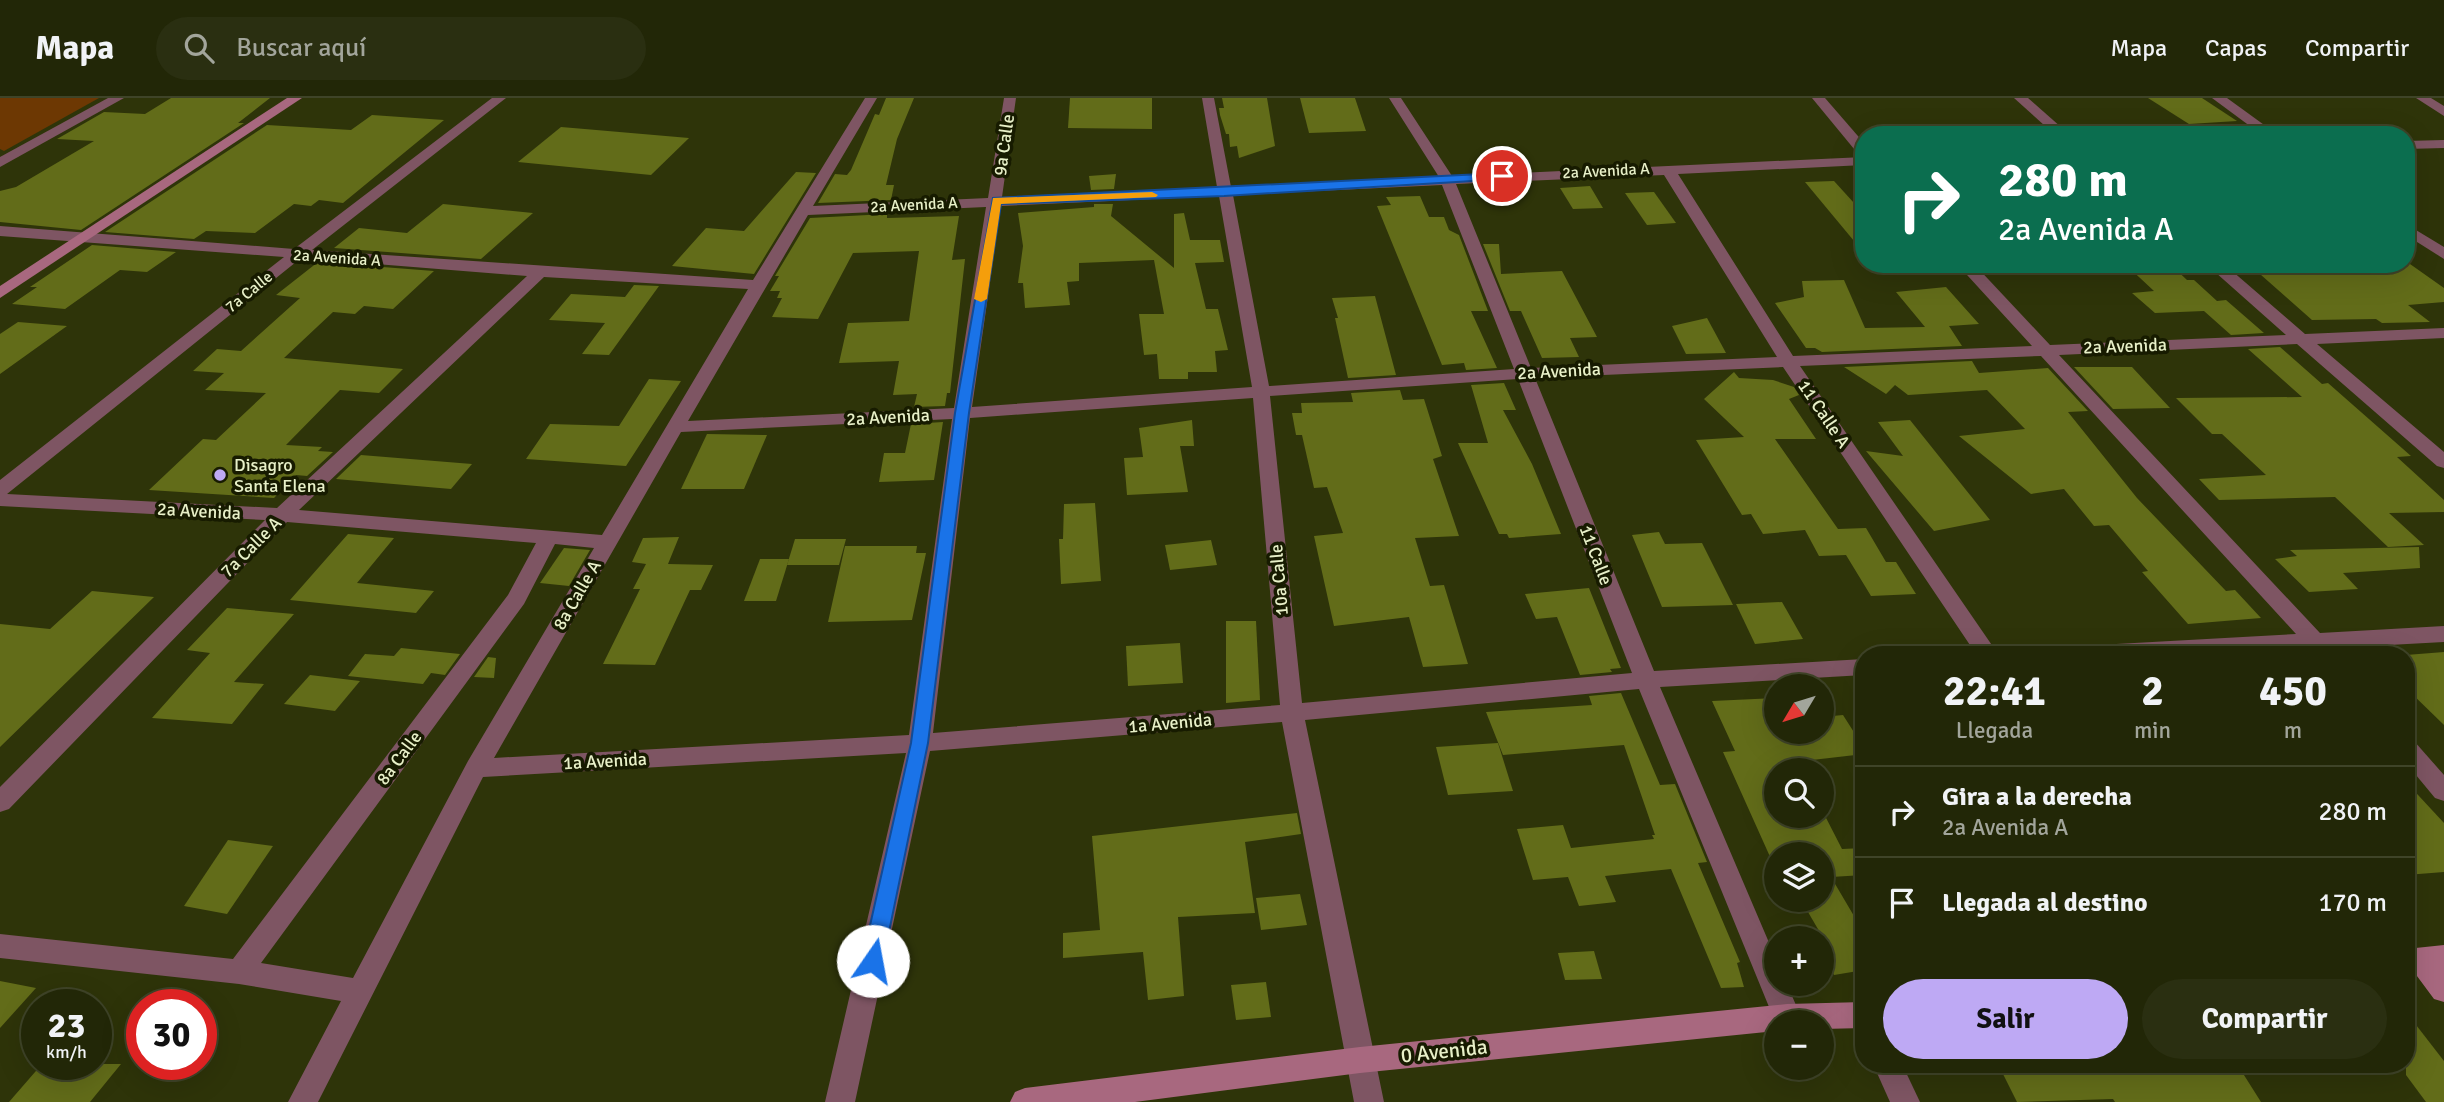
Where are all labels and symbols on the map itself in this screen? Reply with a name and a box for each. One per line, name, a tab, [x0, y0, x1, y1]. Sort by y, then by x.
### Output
street label: 9a Calle	[989, 113, 1019, 177]
pin	[1472, 146, 1532, 206]
street label: 2a Avenida A	[1562, 159, 1651, 183]
street label: 2a Avenida A	[870, 193, 959, 217]
street label: 2a Avenida A	[292, 245, 382, 271]
street label: 7a Calle	[221, 267, 277, 317]
street label: 2a Avenida	[2083, 334, 2167, 358]
street label: 2a Avenida	[1517, 358, 1601, 384]
street label: 11 Calle A	[1793, 376, 1855, 452]
street label: 2a Avenida	[846, 404, 930, 430]
place label: Disagro Santa Elena	[234, 454, 326, 497]
marker: Disagro Santa Elena	[212, 467, 228, 483]
street label: 2a Avenida	[157, 498, 241, 524]
street label: 7a Calle A	[216, 512, 286, 582]
street label: 11 Calle	[1575, 522, 1617, 588]
street label: 10a Calle	[1265, 543, 1293, 617]
street label: 8a Calle A	[548, 556, 606, 634]
north arrow	[1764, 674, 1834, 744]
street label: 1a Avenida	[1127, 708, 1213, 738]
street label: 8a Calle	[372, 727, 426, 789]
street label: 1a Avenida	[563, 748, 647, 774]
position arrow	[836, 924, 910, 998]
speed limit sign: 30	[126, 989, 217, 1080]
street label: 0 Avenida	[1399, 1034, 1489, 1068]

